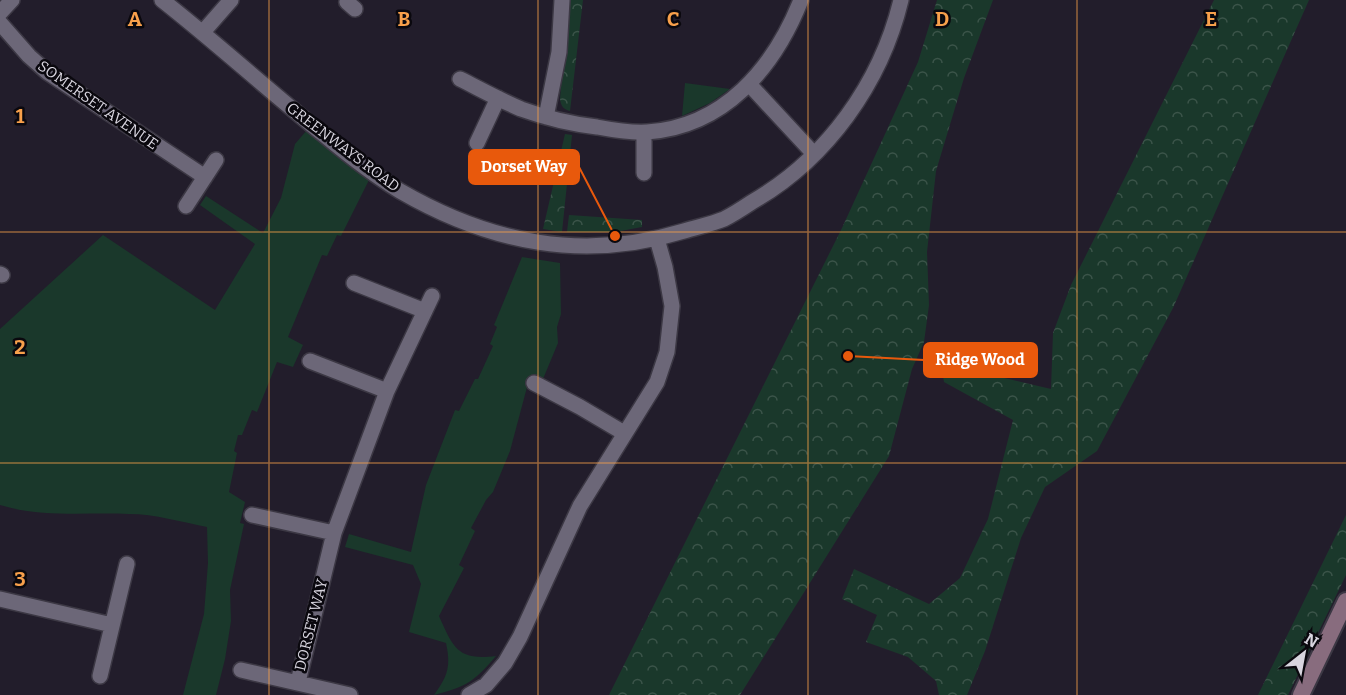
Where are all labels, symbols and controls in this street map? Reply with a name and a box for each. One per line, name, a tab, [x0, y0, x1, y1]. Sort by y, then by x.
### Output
text: A	[128, 7, 143, 31]
text: B	[398, 7, 411, 31]
text: C	[667, 7, 679, 31]
text: D	[935, 7, 949, 31]
text: E	[1205, 7, 1217, 31]
street label: SOMERSET AVENUE	[34, 57, 162, 153]
street label: GREENWAYS ROAD	[283, 99, 403, 195]
text: 1	[16, 104, 25, 128]
callout: Dorset Way	[469, 150, 579, 184]
text: Dorset Way	[481, 157, 567, 176]
text: 2	[14, 335, 26, 359]
callout: Ridge Wood	[924, 343, 1037, 377]
text: Ridge Wood	[935, 350, 1025, 369]
text: 3	[14, 567, 26, 591]
street label: DORSET WAY	[291, 577, 331, 673]
north arrow	[1274, 623, 1334, 683]
text: N	[1301, 629, 1322, 652]

